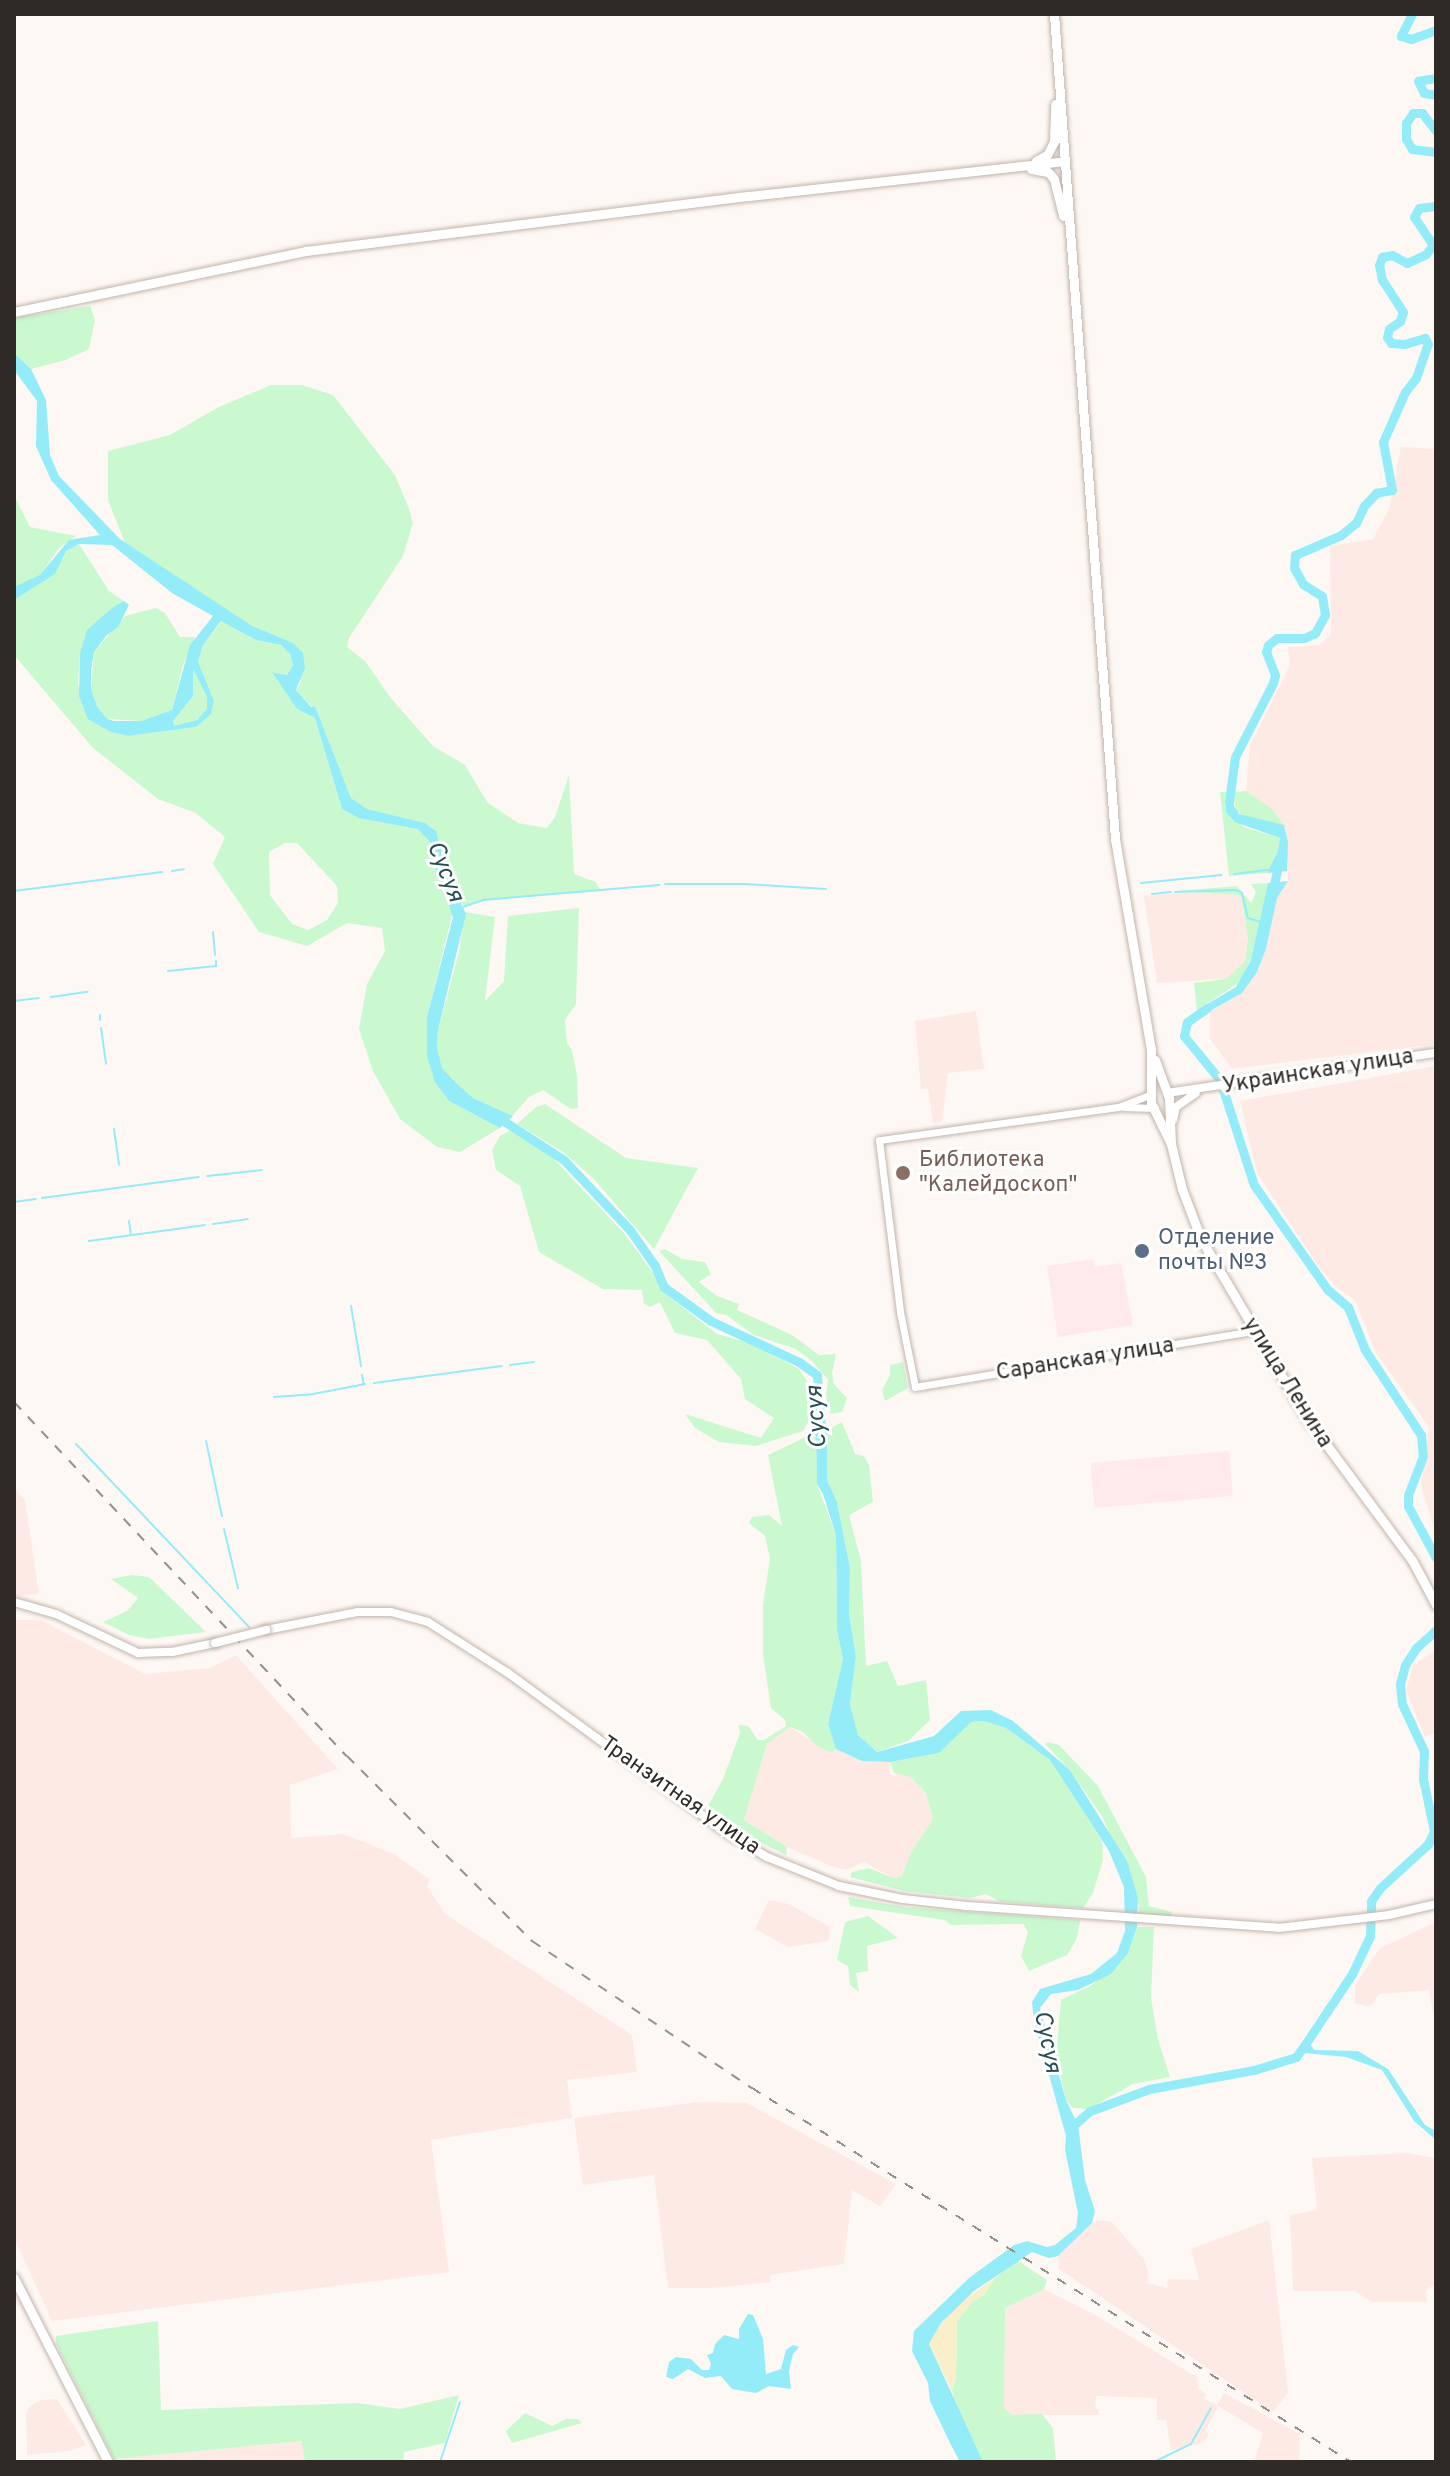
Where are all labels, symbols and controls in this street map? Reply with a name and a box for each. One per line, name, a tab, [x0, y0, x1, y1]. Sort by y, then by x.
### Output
water label: Сусуя	[419, 837, 469, 907]
street label: Украинская улица	[1221, 1044, 1415, 1100]
place label: Библиотека "Калейдоскоп"	[919, 1147, 1077, 1198]
marker: Библиотека "Калейдоскоп"	[894, 1164, 912, 1182]
place label: Отделение почты №3	[1158, 1225, 1274, 1276]
marker: Отделение почты №3	[1133, 1242, 1151, 1260]
street label: улица Ленина	[1236, 1313, 1338, 1453]
street label: Саранская улица	[994, 1333, 1176, 1387]
water label: Сусуя	[801, 1384, 835, 1450]
street label: Транзитная улица	[595, 1731, 765, 1861]
water label: Сусуя	[1026, 2008, 1066, 2076]

